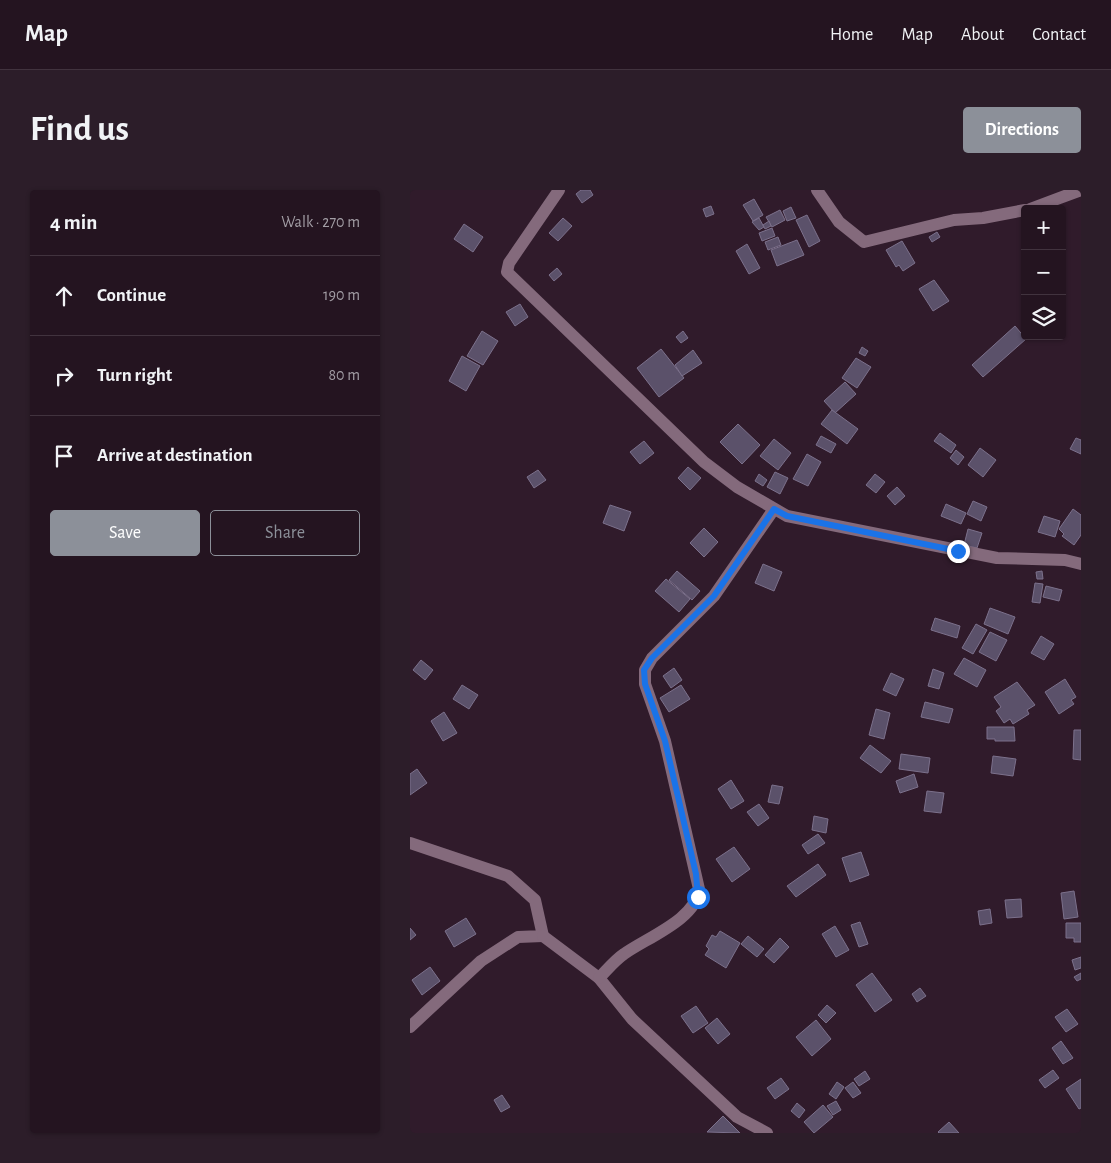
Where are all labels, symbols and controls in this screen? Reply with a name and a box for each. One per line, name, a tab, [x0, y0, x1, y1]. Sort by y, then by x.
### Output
text: Map	[25, 22, 68, 46]
text: Home	[830, 26, 873, 44]
text: Map	[901, 26, 933, 44]
text: About	[961, 26, 1004, 44]
text: Contact	[1032, 26, 1086, 44]
button: Directions	[963, 107, 1081, 153]
text: Find us	[30, 112, 129, 147]
map controls	[1021, 205, 1066, 340]
button: +	[1021, 205, 1066, 250]
text: 4 min	[50, 212, 97, 233]
text: Walk · 270 m	[281, 214, 360, 230]
button: −	[1021, 250, 1066, 295]
icon: ahead	[50, 282, 78, 310]
text: Continue	[97, 286, 166, 305]
text: 190 m	[323, 287, 360, 303]
button: layers	[1021, 295, 1066, 340]
icon: right	[50, 362, 78, 390]
text: Turn right	[97, 366, 172, 385]
text: 80 m	[329, 367, 360, 383]
icon: arrive	[50, 442, 78, 470]
text: Arrive at destination	[97, 446, 253, 465]
button: Save	[50, 510, 200, 556]
button: Share	[210, 510, 360, 556]
route end	[947, 540, 970, 563]
route start	[687, 886, 710, 909]

